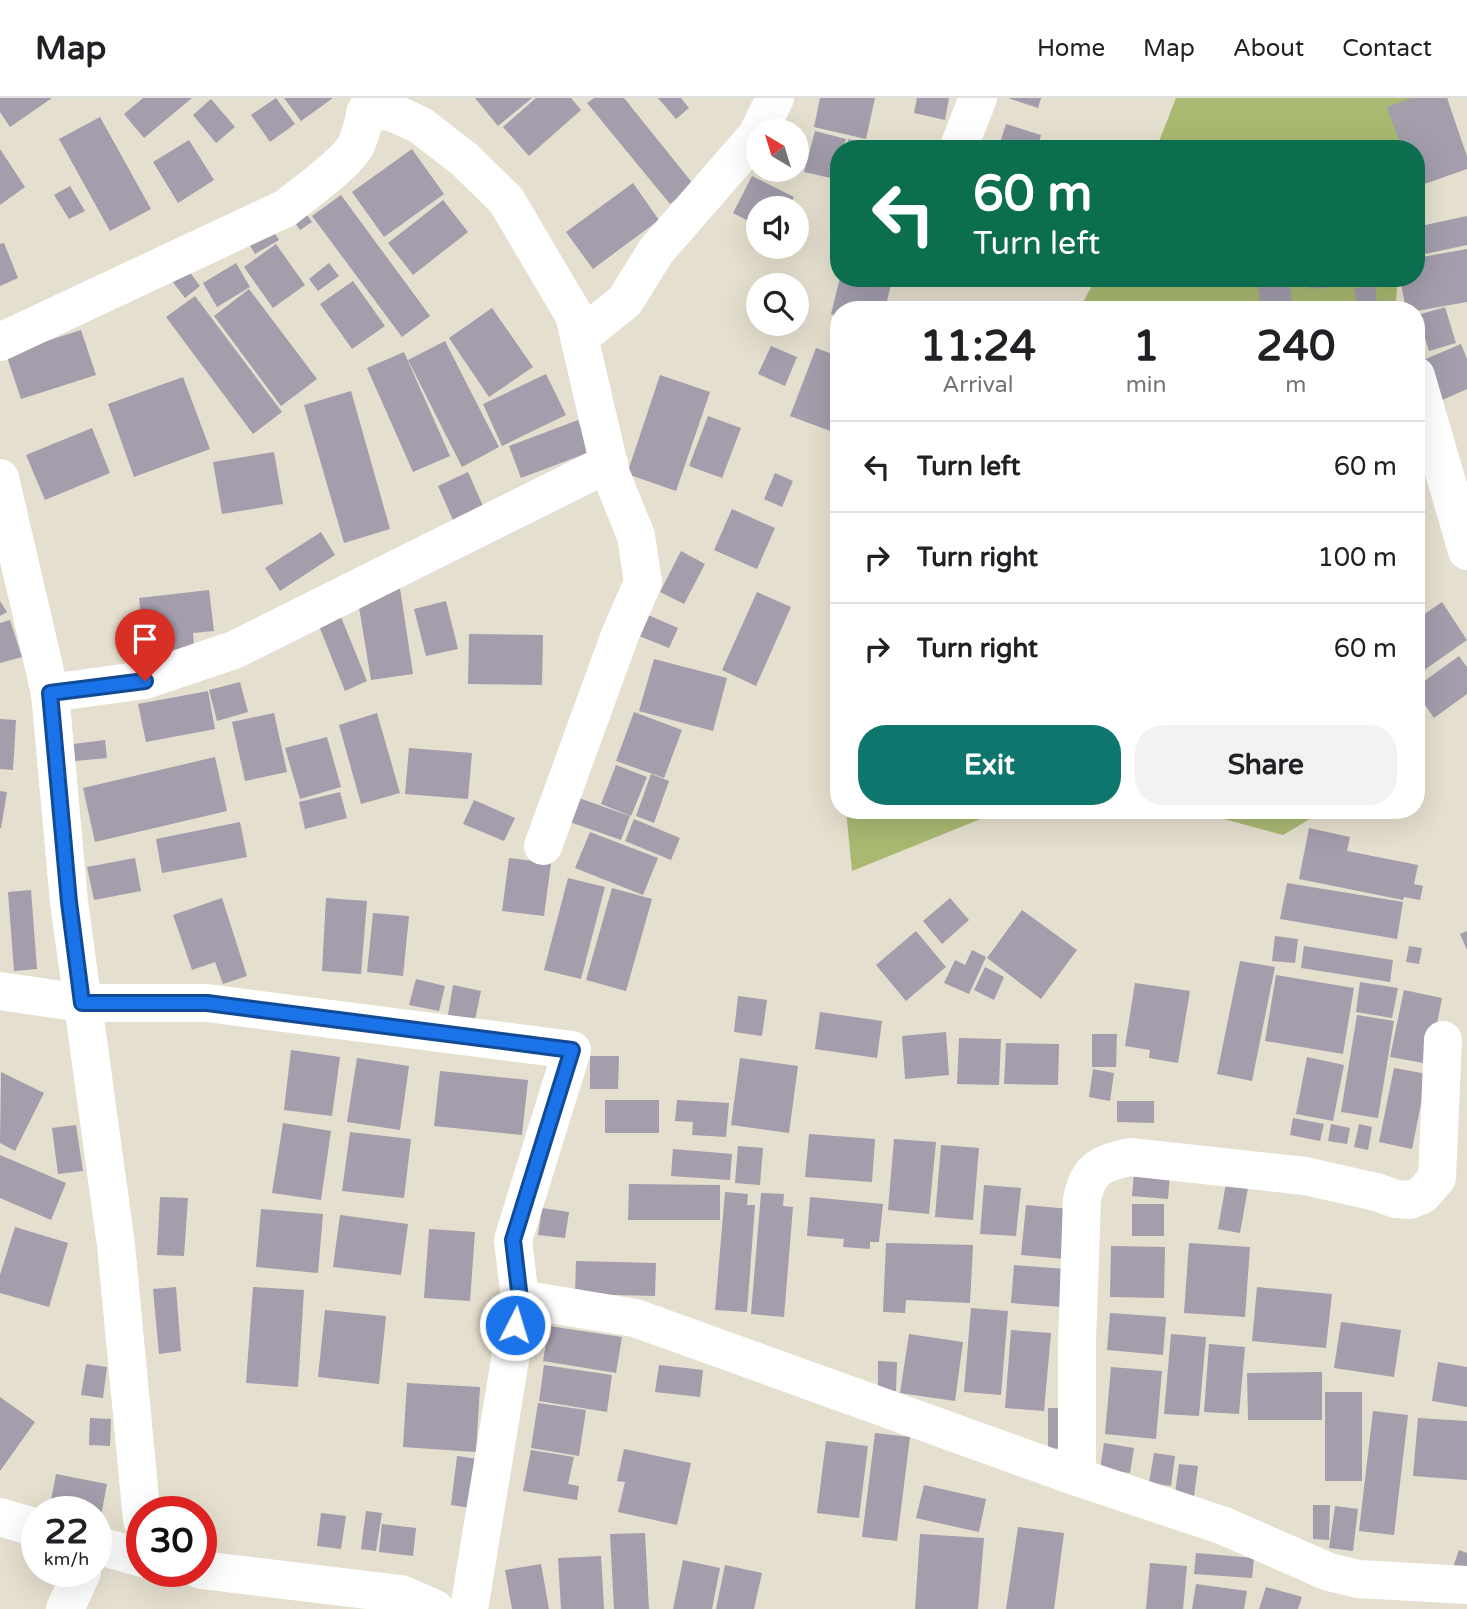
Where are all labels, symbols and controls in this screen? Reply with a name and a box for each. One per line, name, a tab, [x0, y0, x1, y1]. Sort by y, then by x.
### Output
text: Map	[35, 29, 106, 68]
text: Home	[1037, 34, 1105, 63]
text: Map	[1143, 34, 1195, 63]
text: About	[1233, 34, 1304, 63]
text: Contact	[1342, 34, 1432, 63]
north arrow	[746, 119, 808, 182]
map controls	[746, 119, 809, 336]
text: 60 m	[973, 165, 1092, 224]
icon: left	[858, 168, 949, 259]
button: sound	[746, 196, 809, 259]
text: Turn left	[973, 225, 1100, 263]
button: search	[746, 273, 809, 336]
text: 11:24	[920, 321, 1036, 372]
text: 1	[1133, 321, 1159, 372]
text: 240	[1256, 321, 1335, 372]
text: Arrival	[942, 371, 1013, 399]
text: min	[1126, 371, 1167, 399]
text: m	[1285, 371, 1306, 399]
icon: left	[858, 448, 896, 486]
text: Turn left	[917, 451, 1020, 482]
text: 60 m	[1334, 451, 1397, 482]
icon: right	[858, 539, 896, 577]
text: Turn right	[917, 542, 1038, 573]
text: 100 m	[1317, 542, 1397, 573]
pin	[115, 609, 175, 681]
icon: arrive	[126, 620, 164, 658]
icon: right	[858, 630, 896, 668]
text: Turn right	[917, 633, 1038, 664]
text: 60 m	[1334, 633, 1397, 664]
button: Exit	[858, 725, 1121, 805]
button: Share	[1135, 725, 1397, 805]
position arrow	[478, 1288, 552, 1362]
speed limit sign: 30	[126, 1496, 217, 1587]
text: 22	[45, 1511, 88, 1553]
text: km/h	[44, 1548, 89, 1570]

